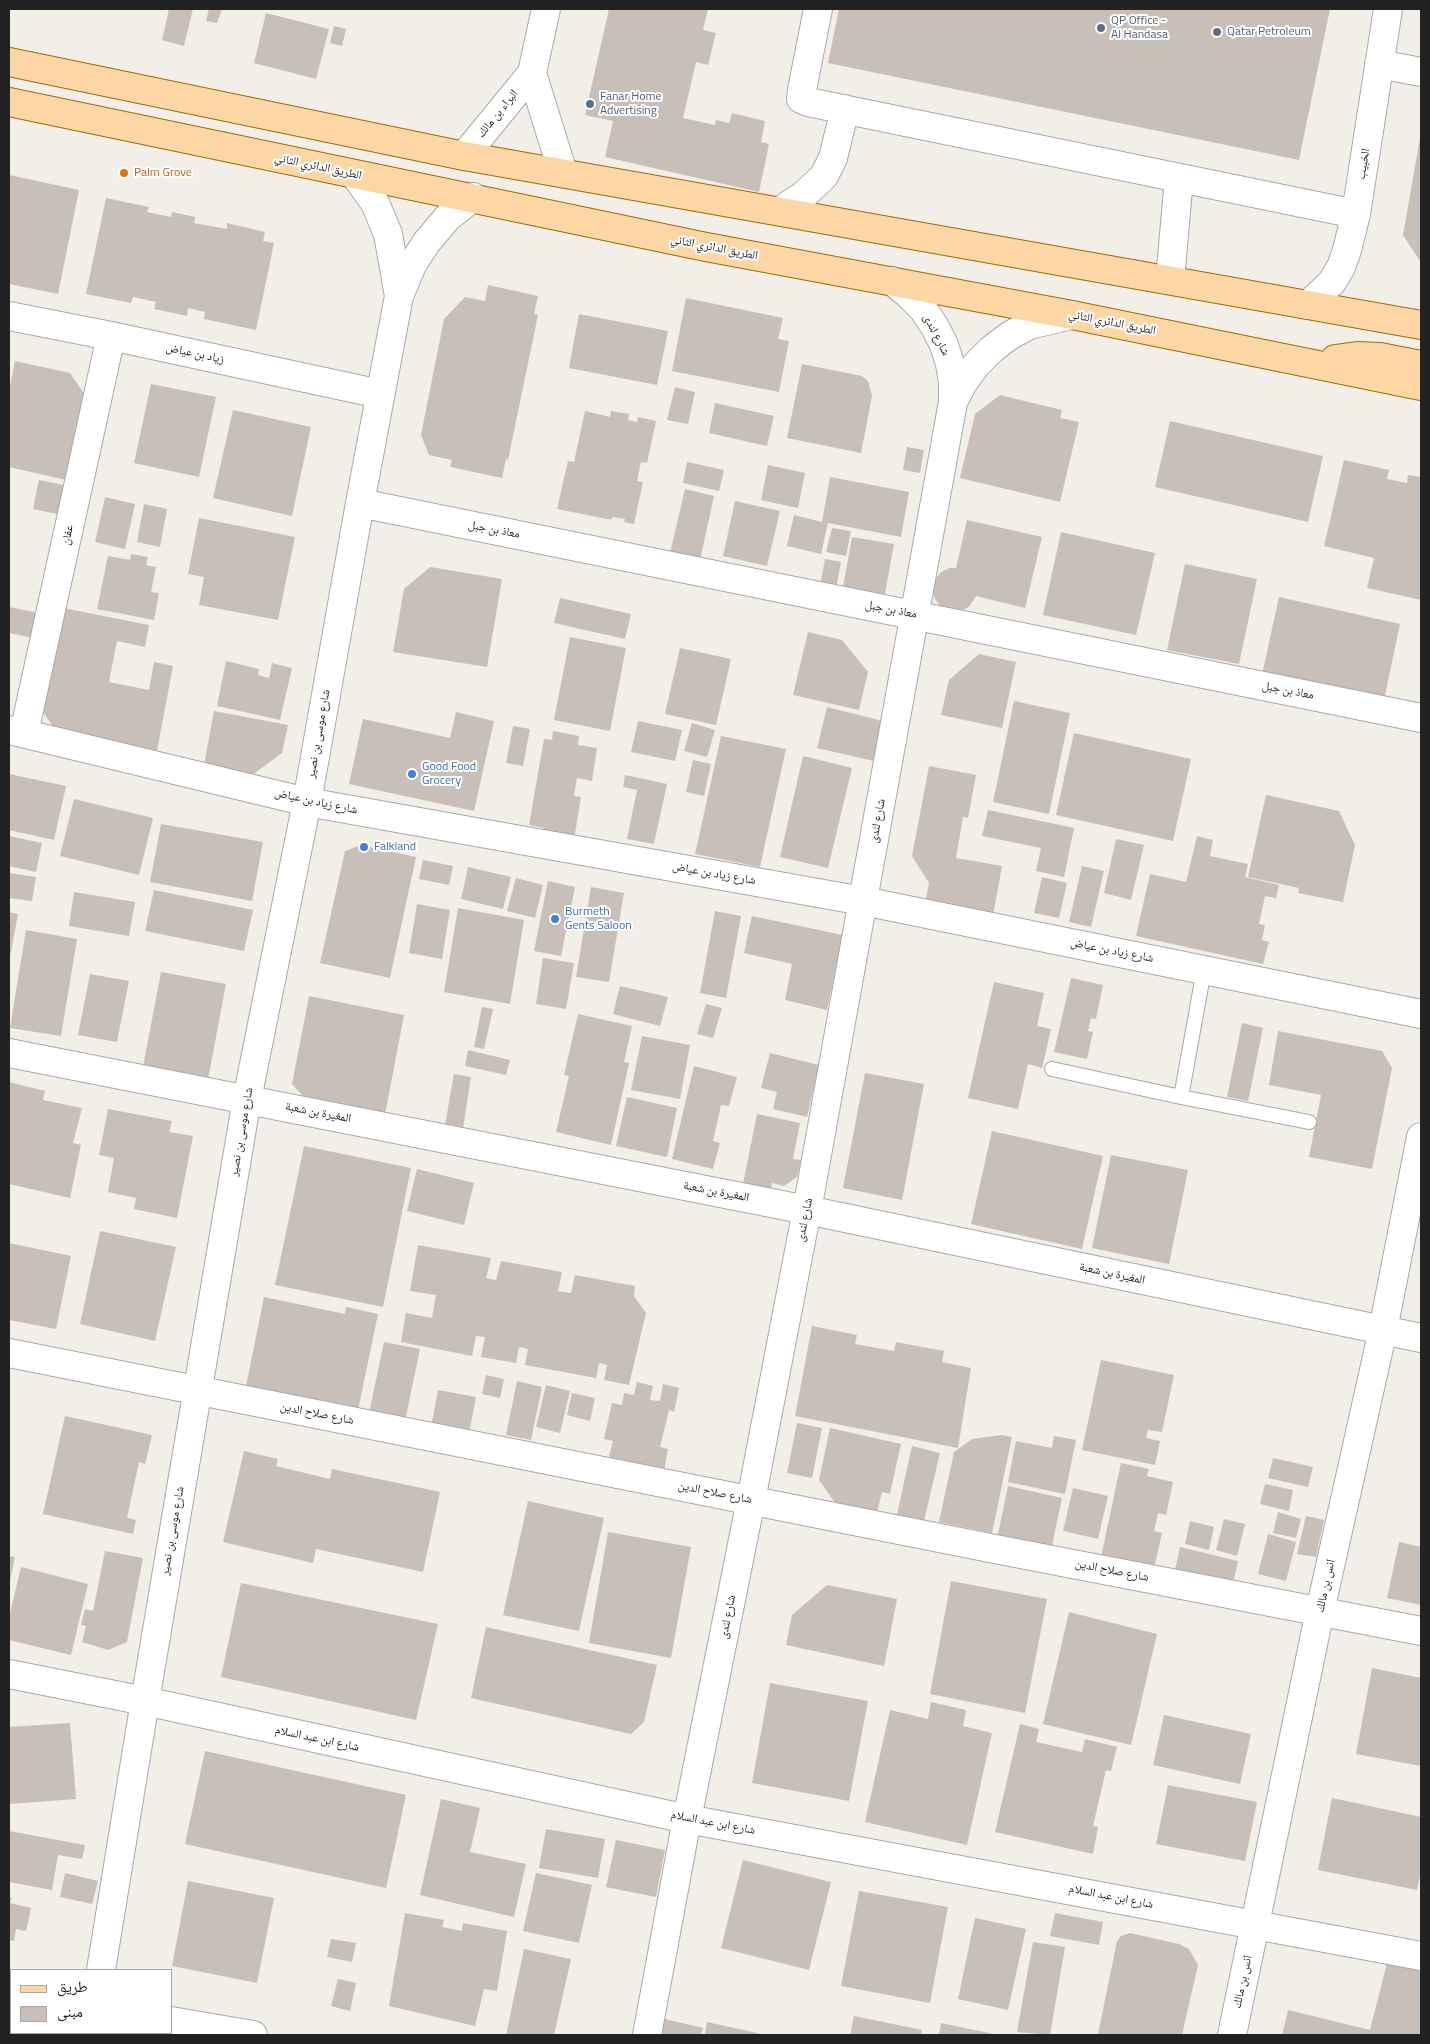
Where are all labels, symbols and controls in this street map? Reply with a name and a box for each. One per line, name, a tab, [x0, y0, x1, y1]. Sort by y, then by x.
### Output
place label: QP Office - Al Handasa	[1111, 14, 1168, 42]
marker: QP Office - Al Handasa	[1095, 22, 1107, 34]
place label: Qatar Petroleum	[1227, 25, 1311, 39]
marker: Qatar Petroleum	[1211, 26, 1223, 38]
street label: البراء بن مالك	[474, 87, 522, 141]
place label: Fanar Home Advertising	[600, 90, 662, 118]
marker: Fanar Home Advertising	[584, 98, 596, 110]
street label: الخبيب	[1354, 148, 1374, 180]
street label: الطريق الدائري الثاني	[273, 151, 363, 183]
place label: Palm Grove	[134, 166, 192, 180]
marker: Palm Grove	[118, 167, 130, 179]
street label: الطريق الدائري الثاني	[669, 232, 759, 264]
street label: الطريق الدائري الثاني	[1067, 307, 1157, 339]
street label: شارع لندى	[919, 312, 953, 358]
street label: زياد بن عياض	[165, 341, 225, 367]
street label: معاذ بن جبل	[467, 518, 521, 542]
street label: عفان	[59, 523, 77, 547]
street label: معاذ بن جبل	[864, 598, 918, 622]
street label: معاذ بن جبل	[1261, 679, 1315, 703]
street label: شارع موسى بن نصير	[304, 688, 334, 780]
place label: Good Food Grocery	[422, 760, 476, 788]
marker: Good Food Grocery	[406, 768, 418, 780]
street label: شارع زياد بن عياض	[273, 786, 359, 818]
street label: شارع لندى	[867, 798, 889, 844]
place label: Falkland	[374, 840, 416, 854]
marker: Falkland	[358, 841, 370, 853]
street label: شارع زياد بن عياض	[671, 860, 757, 888]
place label: Burmeth Gents Saloon	[565, 905, 632, 933]
marker: Burmeth Gents Saloon	[549, 913, 561, 925]
street label: شارع زياد بن عياض	[1069, 936, 1155, 966]
street label: شارع موسى بن نصير	[227, 1086, 257, 1178]
street label: المغيرة بن شعبة	[284, 1100, 352, 1126]
street label: المغيرة بن شعبة	[682, 1179, 750, 1205]
street label: شارع لندى	[794, 1197, 816, 1243]
street label: المغيرة بن شعبة	[1078, 1260, 1146, 1288]
street label: شارع صلاح الدين	[279, 1400, 355, 1428]
street label: شارع صلاح الدين	[677, 1479, 753, 1507]
street label: شارع موسى بن نصير	[158, 1485, 188, 1577]
street label: شارع صلاح الدين	[1074, 1557, 1150, 1585]
street label: انس بن مالك	[1313, 1558, 1339, 1614]
street label: شارع لندى	[717, 1594, 739, 1640]
street label: شارع ابن عبد السلام	[274, 1723, 360, 1755]
street label: شارع ابن عبد السلام	[670, 1808, 756, 1838]
street label: شارع ابن عبد السلام	[1068, 1882, 1154, 1912]
street label: انس بن مالك	[1230, 1954, 1256, 2010]
legend	[10, 1969, 172, 2034]
text: طريق	[57, 1975, 88, 1998]
text: مبنى	[57, 2000, 83, 2023]

